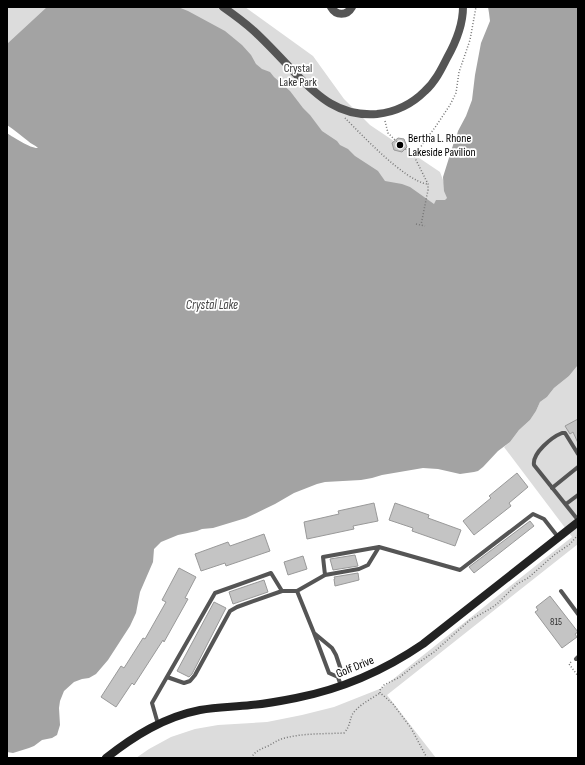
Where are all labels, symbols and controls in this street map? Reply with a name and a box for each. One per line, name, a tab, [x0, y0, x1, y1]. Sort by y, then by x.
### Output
park label: Crystal Lake Park	[279, 61, 317, 90]
place label: Bertha L. Rhone Lakeside Pavilion	[408, 131, 476, 160]
marker: Bertha L. Rhone Lakeside Pavilion	[395, 140, 405, 150]
water label: Crystal Lake	[186, 297, 238, 313]
house number: 815	[550, 616, 562, 628]
street label: Golf Drive	[334, 653, 376, 681]

